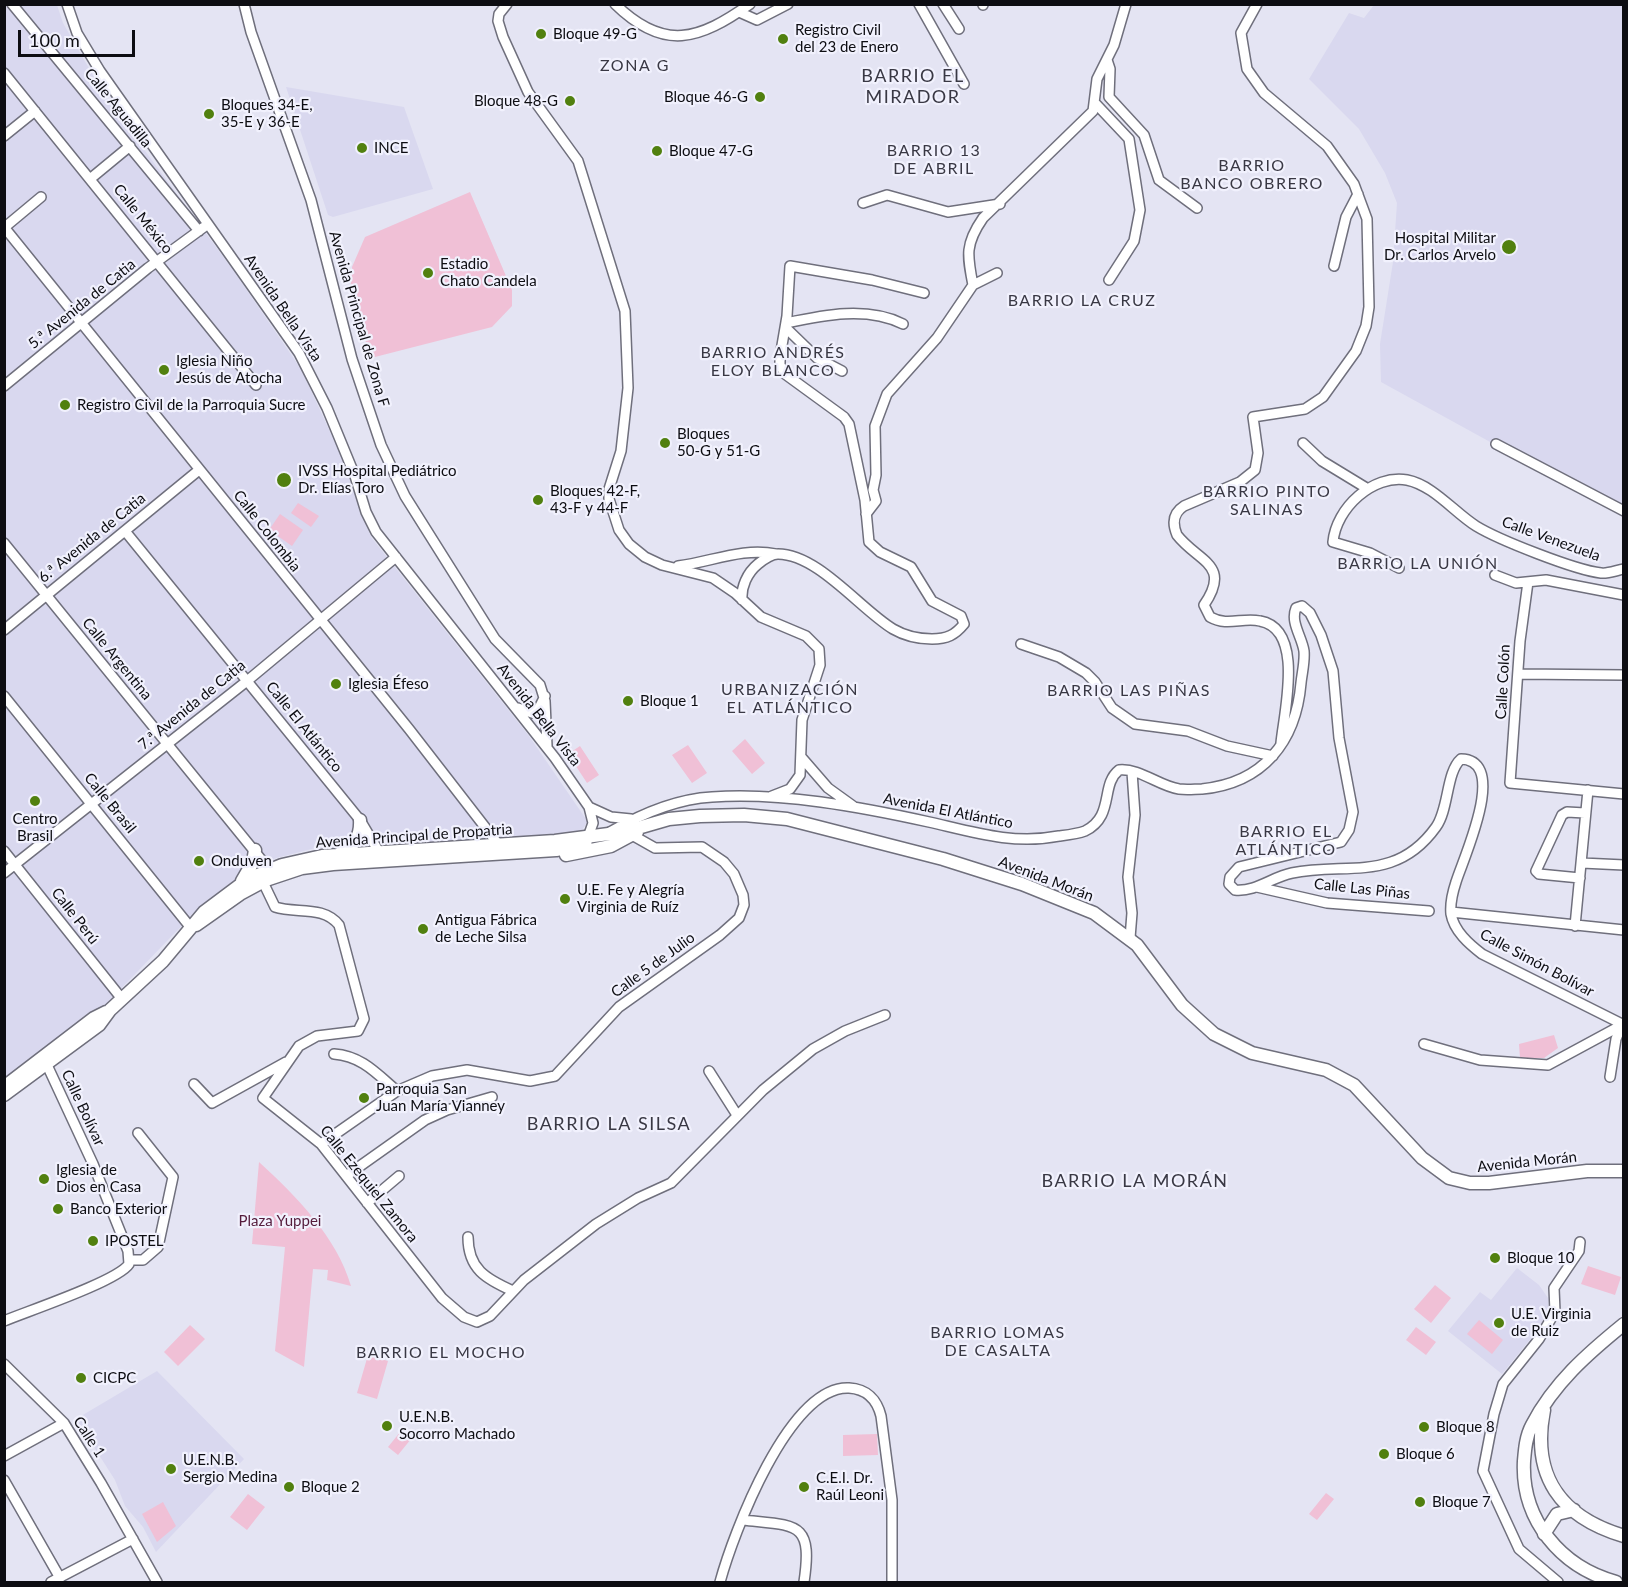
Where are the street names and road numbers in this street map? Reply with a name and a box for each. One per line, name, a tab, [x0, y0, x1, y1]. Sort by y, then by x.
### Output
street label: Calle Aguadilla	[81, 65, 155, 151]
street label: Calle México	[109, 181, 177, 257]
street label: Avenida Principal de Zona F	[325, 229, 393, 409]
street label: Avenida Bella Vista	[240, 251, 326, 365]
street label: 5.ª Avenida de Catia	[25, 255, 139, 353]
street label: Calle Colombia	[230, 487, 304, 575]
street label: 6.ª Avenida de Catia	[35, 489, 149, 587]
street label: Calle Venezuela	[1499, 513, 1603, 565]
street label: Calle Argentina	[78, 614, 156, 704]
street label: Calle Colón	[1492, 644, 1514, 720]
street label: 7.ª Avenida de Catia	[135, 656, 249, 754]
street label: Avenida Bella Vista	[493, 660, 585, 770]
street label: Calle El Atlántico	[262, 678, 346, 776]
street label: Calle Brasil	[80, 769, 140, 837]
street label: Avenida El Atlántico	[882, 790, 1014, 832]
street label: Avenida Principal de Propatria	[315, 820, 513, 852]
street label: Avenida Morán	[996, 853, 1096, 905]
street label: Calle Las Piñas	[1313, 875, 1411, 903]
street label: Calle Perú	[47, 884, 103, 948]
street label: Calle Simón Bolívar	[1477, 925, 1597, 1001]
street label: Calle 5 de Julio	[608, 929, 698, 1001]
street label: Calle Bolívar	[58, 1067, 108, 1149]
street label: Calle Ezequiel Zamora	[316, 1122, 422, 1246]
street label: Avenida Morán	[1476, 1148, 1578, 1176]
street label: Calle 1	[69, 1413, 109, 1461]

